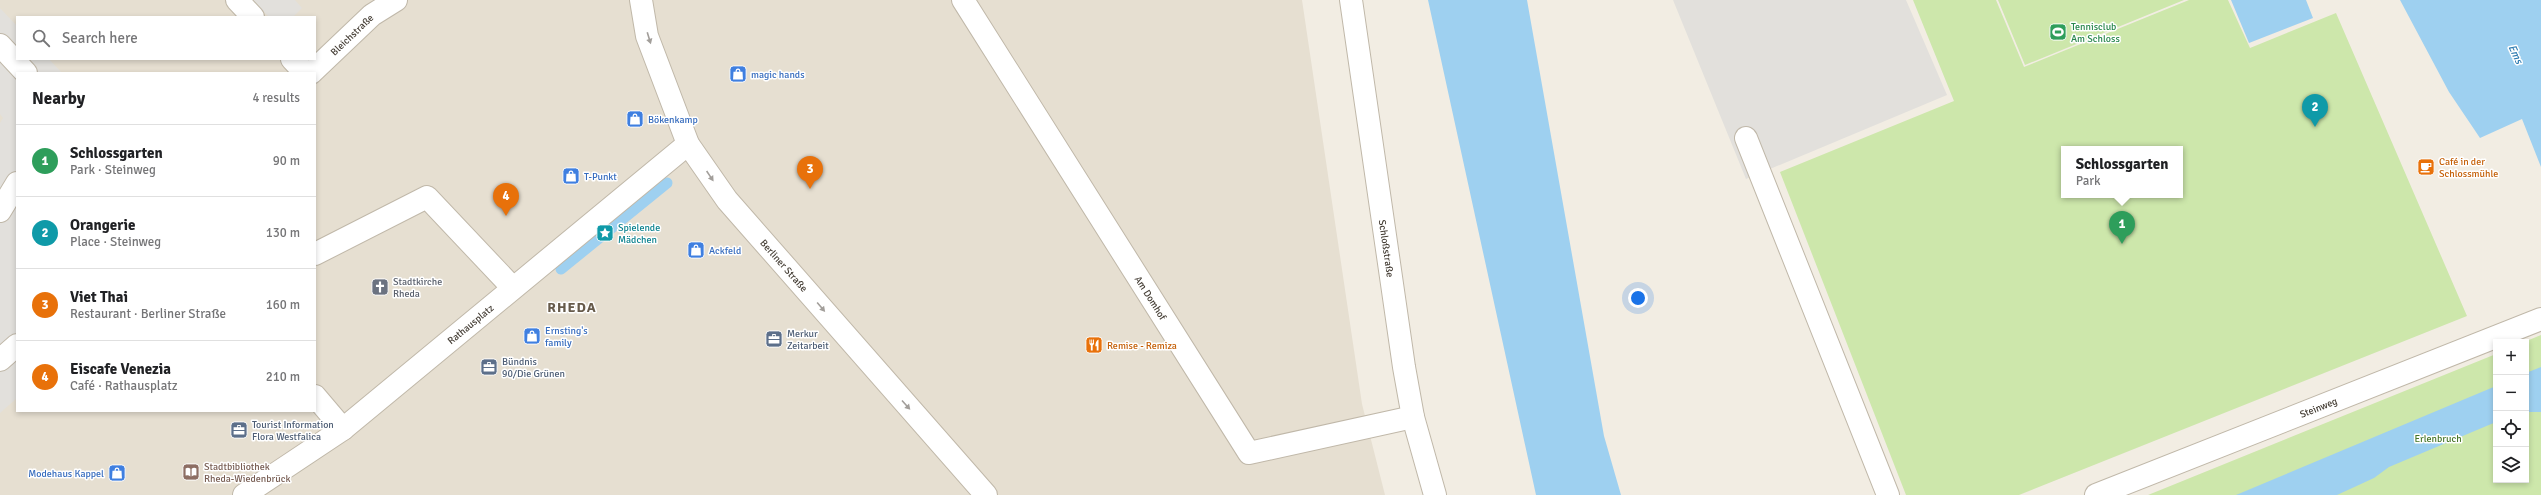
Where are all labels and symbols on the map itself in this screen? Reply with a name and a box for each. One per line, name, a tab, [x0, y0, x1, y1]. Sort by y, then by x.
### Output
street label: Bleichstraße	[328, 12, 376, 58]
place label: Tennisclub Am Schloss	[2071, 21, 2120, 45]
sports icon: Tennisclub Am Schloss	[2048, 22, 2068, 42]
one-way arrow	[646, 33, 652, 45]
water label: Ems	[2505, 42, 2526, 67]
shop icon: magic hands	[728, 64, 748, 84]
place label: magic hands	[751, 69, 805, 81]
pin: 2	[2302, 94, 2328, 127]
shop icon: Bökenkamp	[625, 109, 645, 129]
place label: Bökenkamp	[648, 114, 698, 126]
pin: 3	[797, 156, 823, 189]
place label: Café in der Schlossmühle	[2439, 156, 2498, 180]
cafe icon: Café in der Schlossmühle	[2416, 157, 2436, 177]
shop icon: T-Punkt	[561, 166, 581, 186]
place label: T-Punkt	[584, 171, 617, 183]
one-way arrow	[706, 171, 714, 181]
pin: 4	[493, 183, 519, 216]
pin: 1	[2109, 211, 2135, 244]
street label: Schloßstraße	[1376, 219, 1396, 278]
place label: Spielende Mädchen	[618, 222, 660, 246]
place icon: Spielende Mädchen	[595, 223, 615, 243]
street label: Berliner Straße	[757, 237, 810, 295]
shop icon: Ackfeld	[686, 240, 706, 260]
place label: Ackfeld	[709, 245, 741, 257]
street label: Am Domhof	[1132, 274, 1169, 323]
place label: Stadtkirche Rheda	[393, 276, 442, 300]
church icon: Stadtkirche Rheda	[370, 277, 390, 297]
your location	[1628, 288, 1648, 308]
district label: RHEDA	[547, 299, 597, 316]
street label: Rathausplatz	[445, 302, 497, 347]
one-way arrow	[816, 302, 825, 313]
place label: Ernsting's family	[545, 325, 588, 349]
shop icon: Ernsting's family	[522, 326, 542, 346]
place label: Merkur Zeitarbeit	[787, 328, 829, 352]
office icon: Merkur Zeitarbeit	[764, 329, 784, 349]
restaurant icon: Remise - Remiza	[1084, 335, 1104, 355]
place label: Remise - Remiza	[1107, 340, 1177, 352]
place label: Bündnis 90/Die Grünen	[502, 356, 565, 380]
office icon: Bündnis 90/Die Grünen	[479, 357, 499, 377]
street label: Steinweg	[2298, 395, 2339, 421]
one-way arrow	[902, 400, 911, 411]
place label: Tourist Information Flora Westfalica	[252, 419, 334, 443]
office icon: Tourist Information Flora Westfalica	[229, 420, 249, 440]
park label: Erlenbruch	[2414, 433, 2462, 445]
place label: Stadtbibliothek Rheda-Wiedenbrück	[204, 461, 290, 485]
library icon: Stadtbibliothek Rheda-Wiedenbrück	[181, 462, 201, 482]
shop icon: Modehaus Kappel	[107, 463, 127, 483]
place label: Modehaus Kappel	[28, 468, 104, 480]

